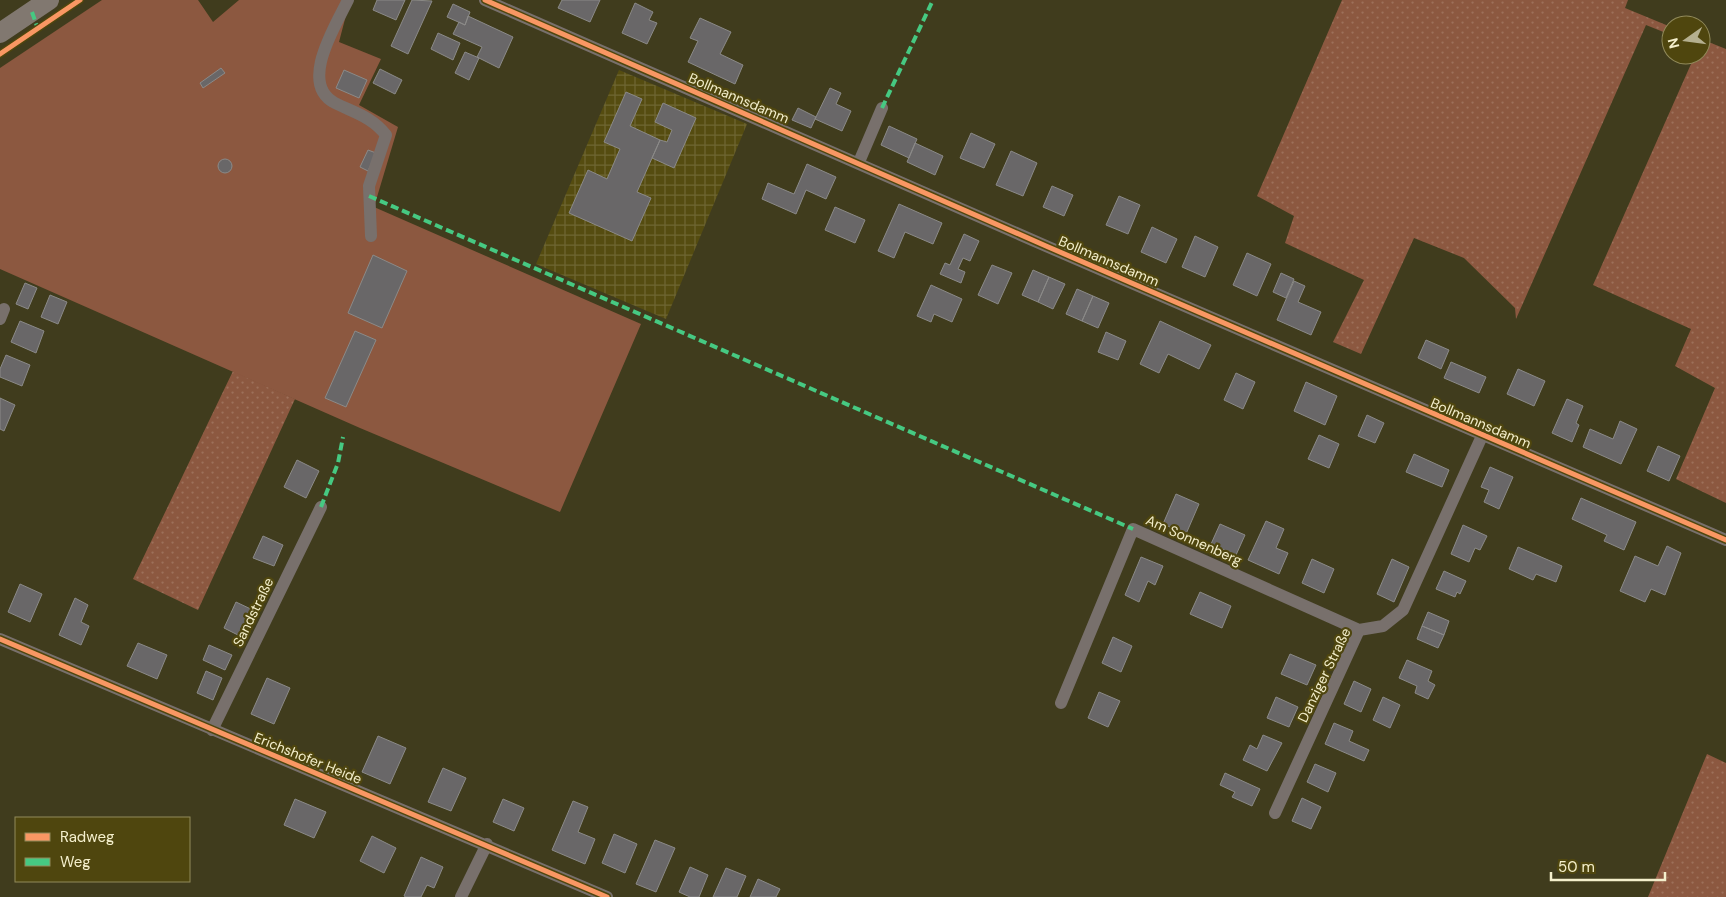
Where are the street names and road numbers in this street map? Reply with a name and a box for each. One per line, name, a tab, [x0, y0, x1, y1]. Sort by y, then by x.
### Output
street label: Bollmannsdamm	[686, 69, 792, 127]
street label: Bollmannsdamm	[1056, 232, 1162, 290]
street label: Bollmannsdamm	[1428, 394, 1534, 452]
street label: Am Sonnenberg	[1143, 511, 1245, 569]
street label: Sandstraße	[229, 575, 277, 649]
street label: Danziger Straße	[1293, 625, 1355, 725]
street label: Erichshofer Heide	[251, 728, 365, 788]

